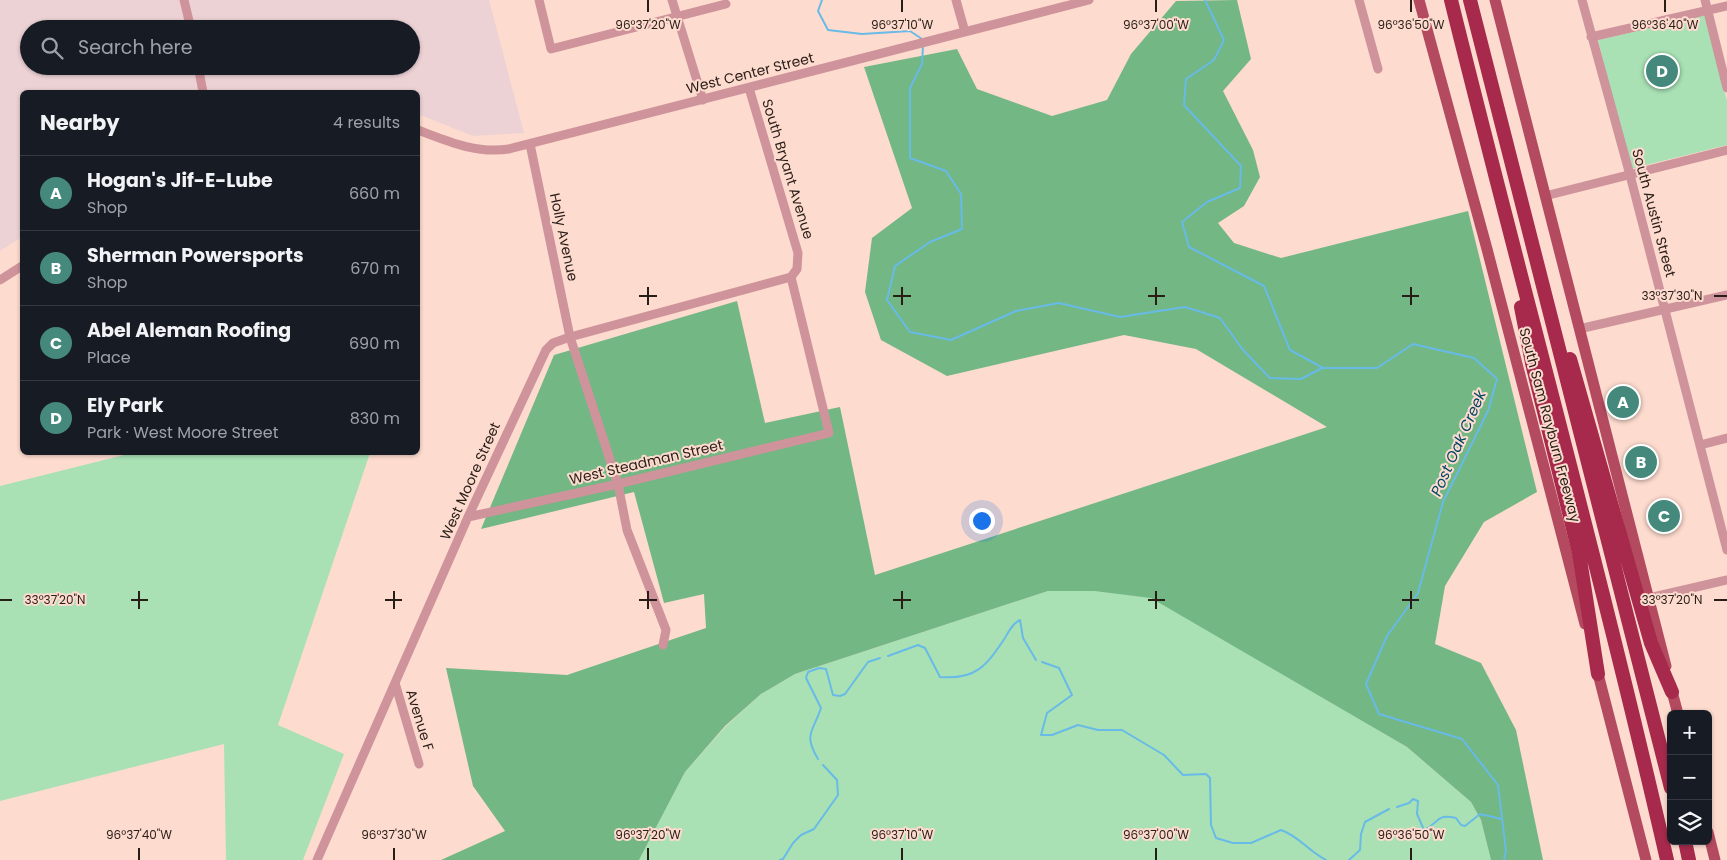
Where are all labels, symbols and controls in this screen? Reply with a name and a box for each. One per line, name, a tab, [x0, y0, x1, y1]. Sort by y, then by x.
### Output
text: 96°37'20"W	[615, 16, 681, 33]
text: 96°37'10"W	[871, 16, 933, 33]
text: 96°37'00"W	[1123, 16, 1189, 33]
text: 96°36'50"W	[1378, 16, 1445, 33]
text: 96°36'40"W	[1632, 16, 1699, 33]
search box	[20, 20, 420, 75]
icon: search	[38, 34, 66, 62]
text: Search here	[78, 34, 192, 61]
street label: West Center Street	[684, 47, 816, 99]
pin: D	[1646, 52, 1678, 90]
street label: South Bryant Avenue	[757, 97, 819, 242]
text: Nearby	[40, 108, 120, 137]
text: 4 results	[333, 111, 400, 134]
street label: South Austin Street	[1627, 147, 1681, 279]
text: Hogan's Jif-E-Lube	[87, 167, 273, 194]
text: A	[50, 182, 62, 205]
text: 660 m	[349, 182, 400, 205]
street label: Holly Avenue	[545, 191, 583, 283]
text: Shop	[87, 196, 128, 219]
text: Sherman Powersports	[87, 242, 304, 269]
text: B	[51, 257, 61, 280]
text: 670 m	[350, 257, 400, 280]
text: Shop	[87, 271, 128, 294]
text: 33°37'30"N	[1641, 287, 1703, 304]
text: Abel Aleman Roofing	[87, 317, 291, 344]
street label: South Sam Rayburn Freeway	[1514, 326, 1586, 525]
text: C	[50, 332, 62, 355]
text: 690 m	[349, 332, 400, 355]
text: Place	[87, 346, 131, 369]
pin: A	[1607, 383, 1639, 421]
water label: Post Oak Creek	[1425, 386, 1491, 499]
text: Ely Park	[87, 392, 164, 419]
text: D	[50, 407, 62, 430]
text: 830 m	[350, 407, 400, 430]
street label: West Moore Street	[435, 419, 505, 543]
text: Park · West Moore Street	[87, 421, 278, 444]
street label: West Steadman Street	[567, 435, 725, 489]
pin: B	[1625, 443, 1657, 481]
pin: C	[1648, 497, 1680, 535]
your location	[969, 508, 995, 534]
text: 33°37'20"N	[25, 591, 85, 608]
text: 33°37'20"N	[1642, 591, 1702, 608]
street label: Avenue F	[401, 687, 439, 753]
map controls	[1667, 710, 1712, 845]
button: +	[1667, 710, 1712, 755]
button: −	[1667, 755, 1712, 800]
button: layers	[1667, 800, 1712, 845]
text: 96°37'40"W	[106, 826, 172, 843]
text: 96°37'30"W	[361, 826, 427, 843]
text: 96°37'20"W	[615, 826, 681, 843]
text: 96°37'10"W	[871, 826, 933, 843]
text: 96°37'00"W	[1123, 826, 1189, 843]
text: 96°36'50"W	[1378, 826, 1445, 843]

